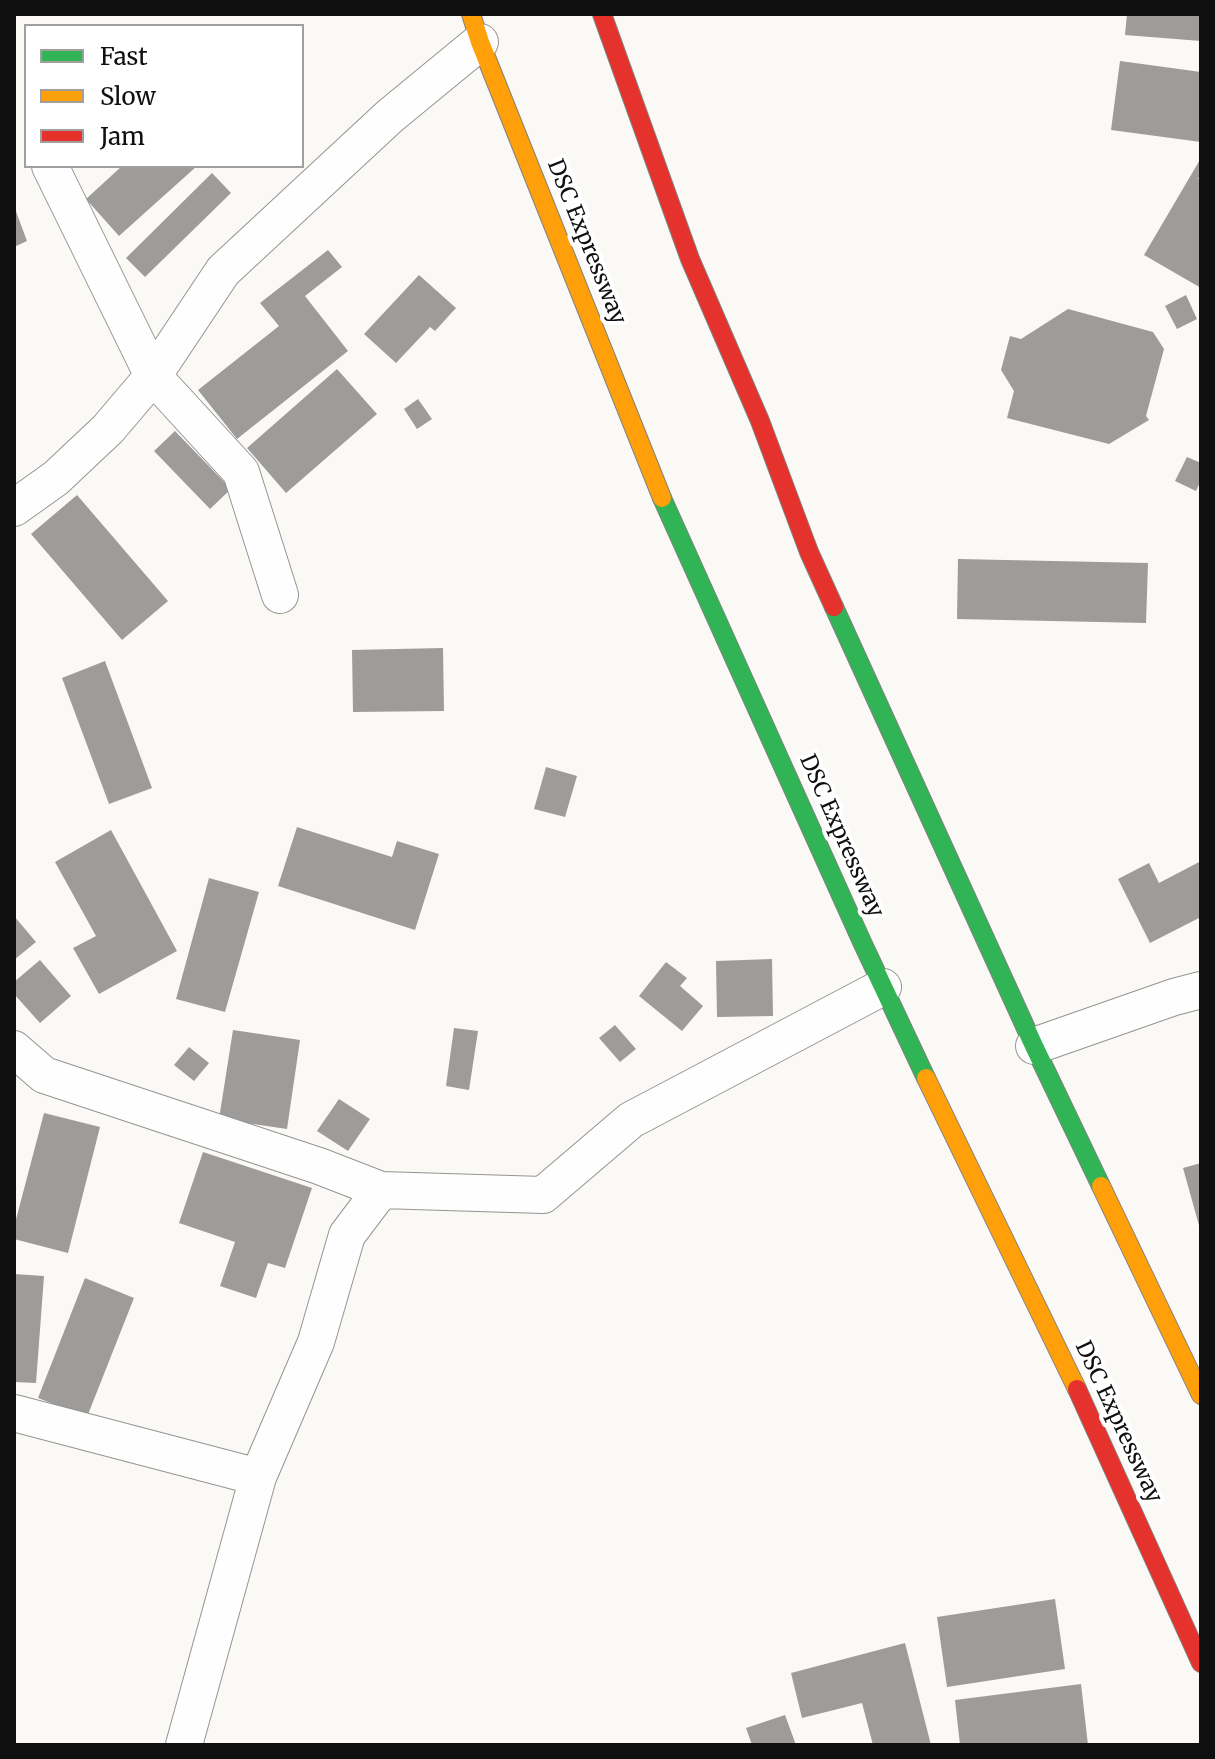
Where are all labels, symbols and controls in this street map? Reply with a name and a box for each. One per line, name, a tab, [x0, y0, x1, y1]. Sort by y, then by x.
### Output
legend	[24, 24, 304, 168]
text: Fast	[100, 41, 148, 72]
text: Slow	[100, 81, 156, 112]
text: Jam	[100, 121, 145, 152]
street label: DSC Expressway	[541, 156, 631, 328]
street label: DSC Expressway	[793, 751, 889, 921]
street label: DSC Expressway	[1069, 1337, 1167, 1507]

